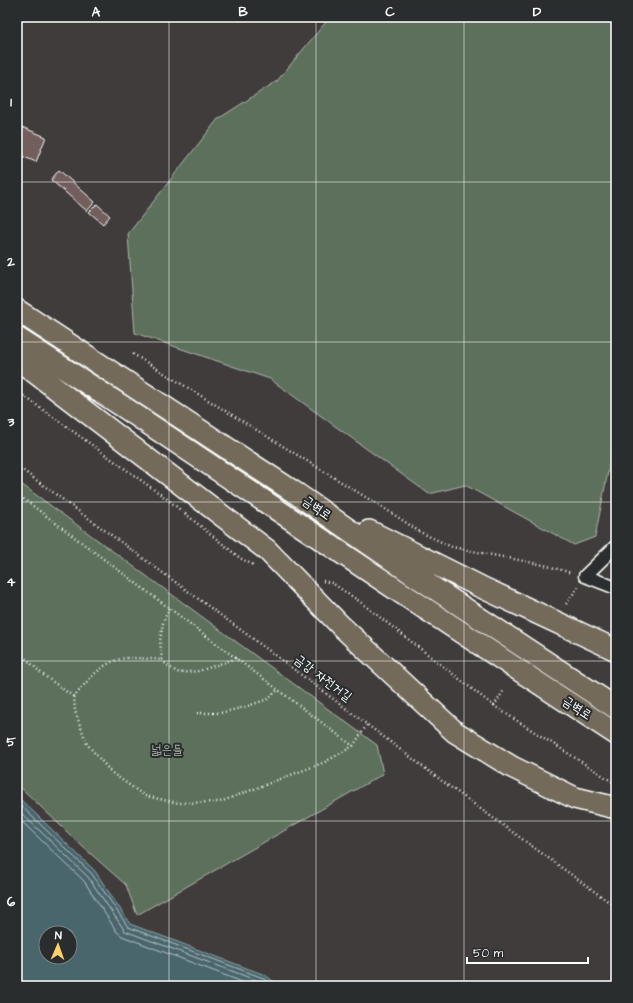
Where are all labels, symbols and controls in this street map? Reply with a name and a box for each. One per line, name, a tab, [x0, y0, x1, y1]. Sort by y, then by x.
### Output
text: A	[92, 3, 101, 21]
text: B	[238, 3, 248, 21]
text: C	[385, 3, 395, 21]
text: D	[533, 3, 542, 21]
text: 1	[10, 93, 12, 111]
text: 2	[6, 253, 15, 271]
text: 3	[7, 413, 15, 431]
street label: 금벽로	[299, 492, 335, 524]
text: 4	[7, 573, 16, 591]
street label: 금강 자전거길	[290, 650, 356, 706]
street label: 금벽로	[559, 692, 595, 724]
text: 5	[6, 733, 16, 751]
park label: 넓은들	[151, 741, 183, 759]
text: 6	[7, 893, 16, 911]
north arrow	[38, 925, 78, 965]
text: N	[55, 928, 62, 943]
scale bar	[467, 939, 588, 965]
text: 50 m	[473, 945, 504, 962]

